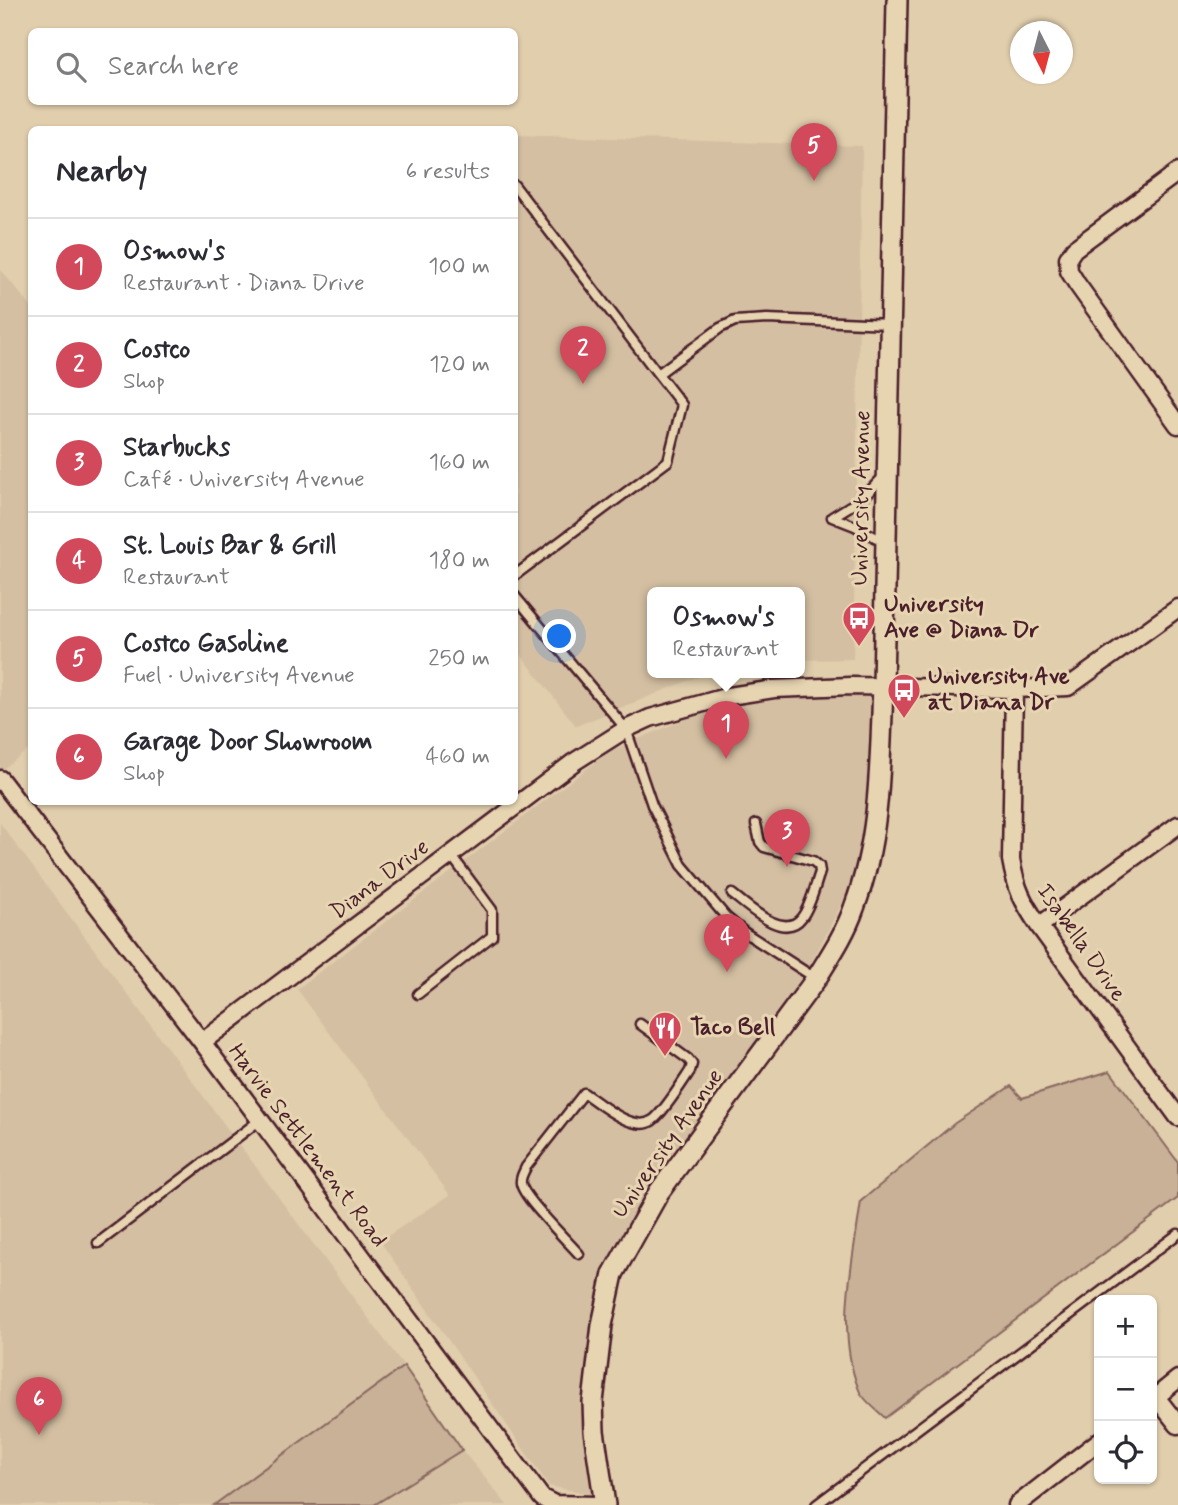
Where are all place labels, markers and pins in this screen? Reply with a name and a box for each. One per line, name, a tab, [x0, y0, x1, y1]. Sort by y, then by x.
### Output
pin: 5	[791, 123, 837, 181]
pin: 2	[560, 326, 606, 384]
place label: University Ave @ Diana Dr	[884, 590, 1040, 646]
bus stop icon: University Ave @ Diana Dr	[840, 599, 878, 648]
place label: University Ave at Diana Dr	[928, 662, 1070, 718]
bus stop icon: University Ave at Diana Dr	[885, 671, 923, 720]
pin: 1	[703, 701, 749, 759]
pin: 3	[764, 809, 810, 867]
pin: 4	[704, 914, 750, 972]
restaurant icon: Taco Bell	[646, 1009, 684, 1058]
place label: Taco Bell	[690, 1013, 776, 1043]
pin: 6	[16, 1377, 62, 1435]

